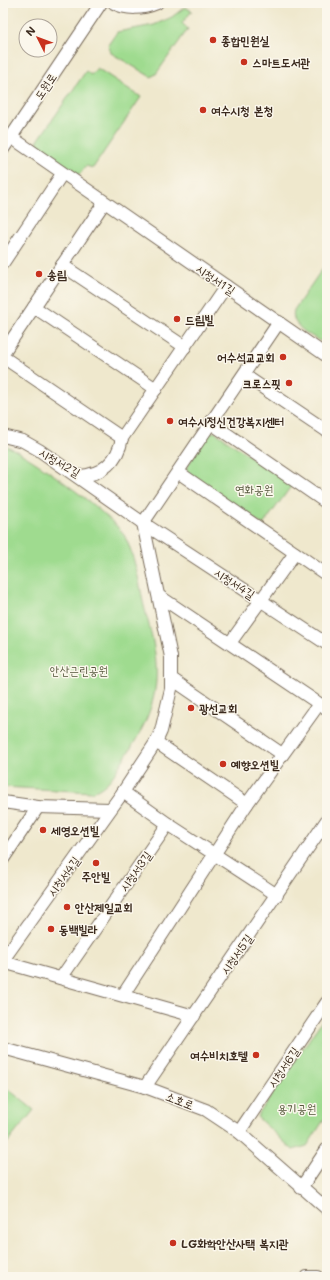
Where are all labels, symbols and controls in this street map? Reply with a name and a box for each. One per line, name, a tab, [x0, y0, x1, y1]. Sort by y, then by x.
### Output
north arrow	[18, 18, 58, 58]
text: N	[22, 23, 39, 39]
place label: 종합민원실	[221, 32, 270, 48]
marker: 종합민원실	[208, 35, 218, 45]
place label: 스마트도서관	[252, 54, 310, 70]
marker: 스마트도서관	[239, 57, 249, 67]
street label: 도원로	[30, 70, 60, 102]
place label: 여수시청 본청	[211, 102, 273, 118]
marker: 여수시청 본청	[198, 105, 208, 115]
street label: 시청서1길	[193, 260, 239, 298]
place label: 송림	[47, 266, 67, 282]
marker: 송림	[34, 269, 44, 279]
place label: 드림빌	[185, 311, 214, 327]
marker: 드림빌	[172, 314, 182, 324]
place label: 어수석교교회	[217, 349, 275, 365]
marker: 어수석교교회	[278, 352, 288, 362]
place label: 크로스핏	[242, 375, 281, 391]
marker: 크로스핏	[284, 378, 294, 388]
place label: 여수시정신건강복지센터	[178, 413, 284, 429]
marker: 여수시정신건강복지센터	[165, 416, 175, 426]
street label: 시청서2길	[36, 444, 84, 480]
park label: 연화공원	[235, 481, 273, 497]
street label: 시청서4길	[211, 564, 259, 602]
park label: 안산근린공원	[50, 662, 108, 678]
place label: 광선교회	[199, 700, 238, 716]
marker: 광선교회	[186, 703, 196, 713]
place label: 예향오션빌	[230, 756, 280, 772]
marker: 예향오션빌	[218, 759, 228, 769]
place label: 세영오션빌	[50, 822, 100, 838]
marker: 세영오션빌	[38, 825, 48, 835]
street label: 시청서3길	[115, 847, 155, 894]
street label: 시청서4길	[43, 853, 83, 899]
marker: 주안빌	[91, 858, 101, 868]
place label: 주안빌	[82, 868, 111, 884]
place label: 안산제일교회	[75, 899, 133, 915]
marker: 안산제일교회	[62, 902, 72, 912]
place label: 동백빌라	[59, 921, 98, 937]
marker: 동백빌라	[46, 924, 56, 934]
street label: 시청서5길	[216, 930, 256, 977]
street label: 시청서6길	[264, 1043, 303, 1090]
place label: 여수비치호텔	[190, 1047, 248, 1063]
marker: 여수비치호텔	[251, 1050, 261, 1060]
street label: 소호로	[164, 1087, 196, 1113]
park label: 용기공원	[278, 1100, 316, 1116]
place label: LG화학안산사택 복지관	[181, 1235, 289, 1251]
marker: LG화학안산사택 복지관	[168, 1238, 178, 1248]

